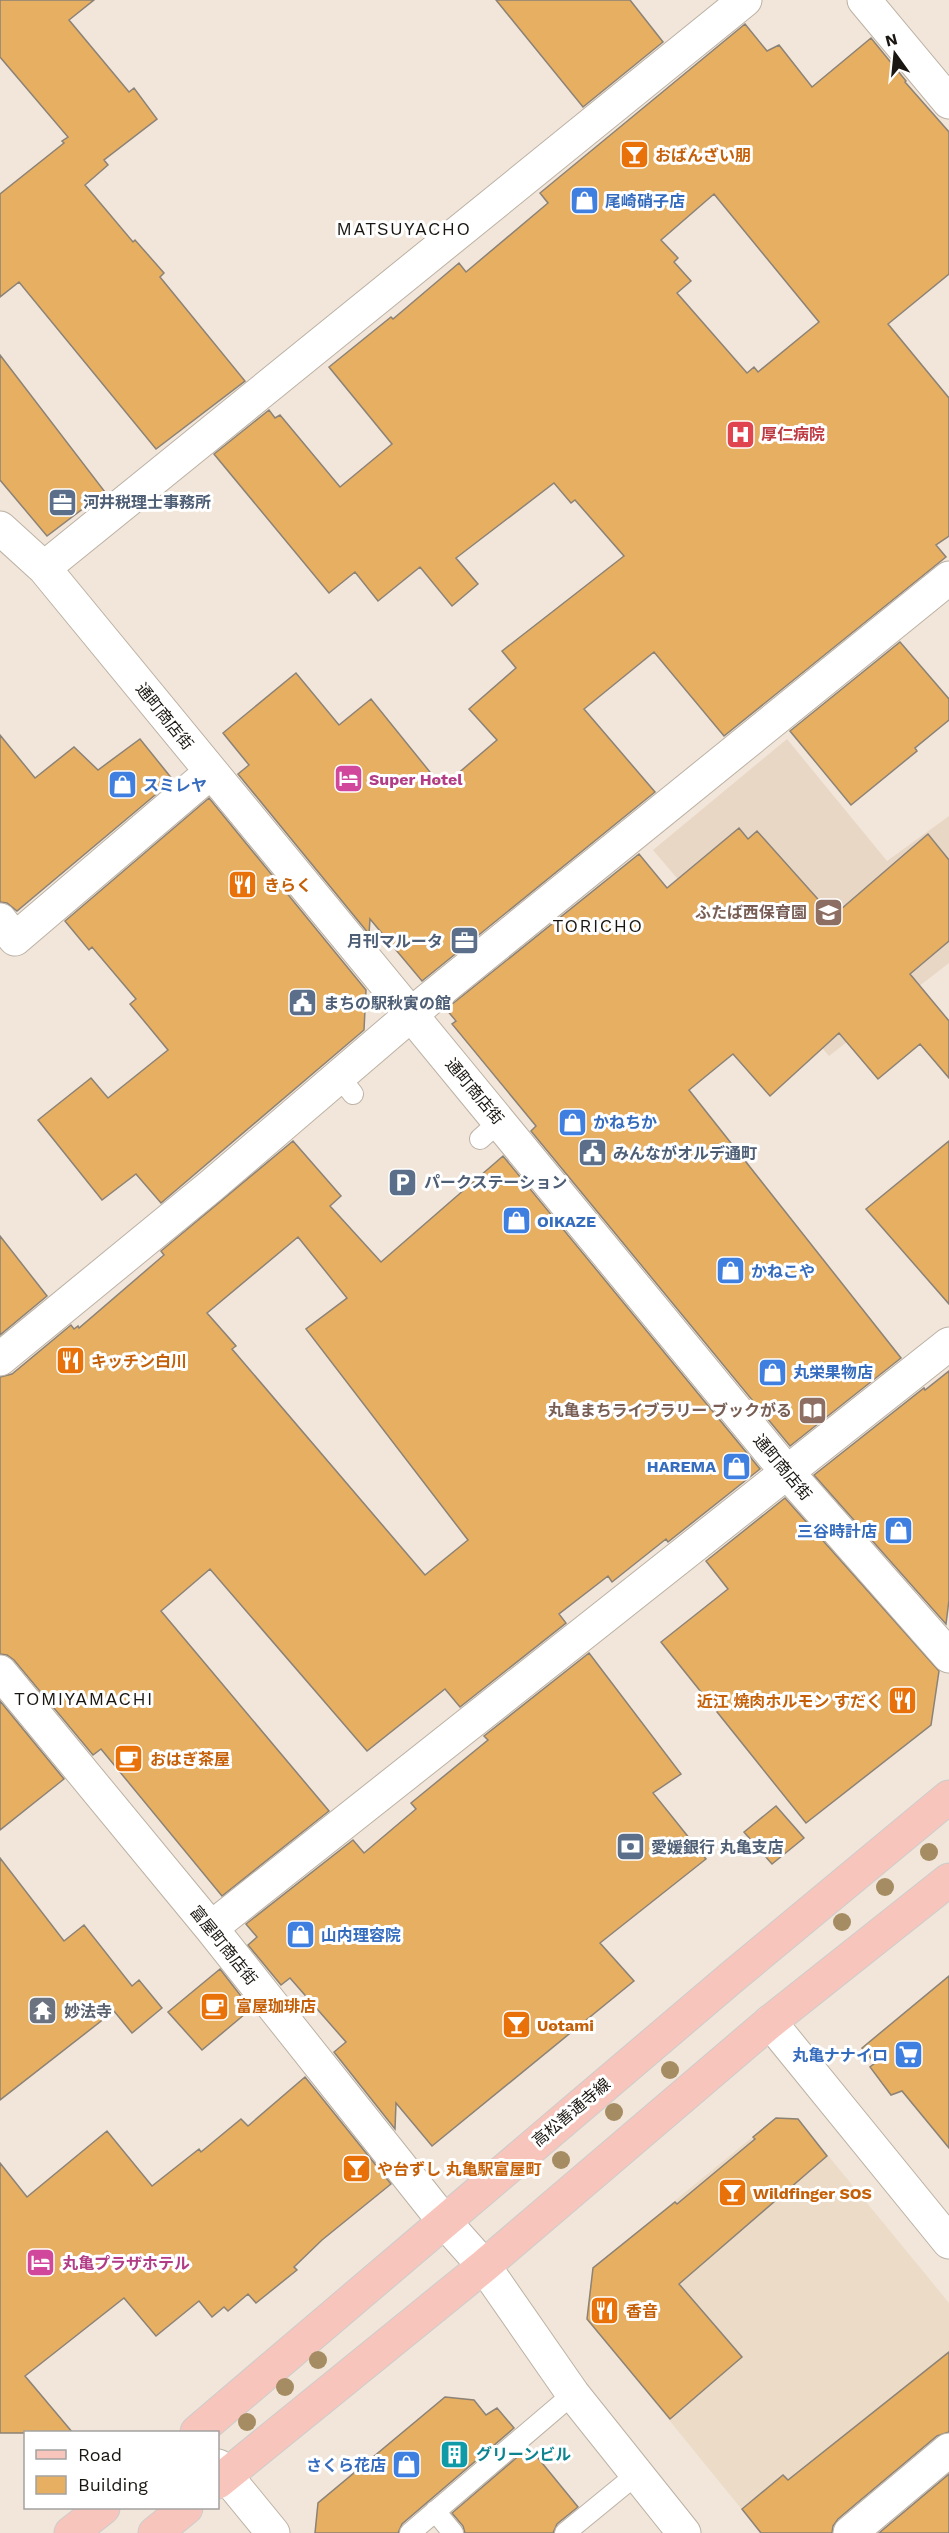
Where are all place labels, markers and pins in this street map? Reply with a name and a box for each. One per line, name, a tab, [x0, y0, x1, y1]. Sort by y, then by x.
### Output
bar icon: おばんざい朋	[618, 139, 650, 171]
place label: おばんざい朋	[655, 146, 751, 165]
shop icon: 尾崎硝子店	[568, 185, 600, 217]
place label: 尾崎硝子店	[605, 192, 685, 211]
hospital icon: 厚仁病院	[724, 418, 756, 450]
place label: 厚仁病院	[761, 425, 825, 444]
office icon: 河井税理士事務所	[46, 486, 78, 518]
place label: 河井税理士事務所	[83, 493, 211, 512]
hotel icon: Super Hotel	[332, 763, 364, 795]
shop icon: スミレヤ	[106, 769, 138, 801]
place label: Super Hotel	[369, 770, 463, 789]
place label: スミレヤ	[143, 776, 207, 795]
restaurant icon: きらく	[227, 869, 259, 901]
place label: きらく	[264, 876, 312, 895]
school or university icon: ふたば西保育園	[812, 896, 844, 928]
place label: ふたば西保育園	[695, 903, 807, 922]
office icon: 月刊マルータ	[448, 925, 480, 957]
place label: 月刊マルータ	[347, 932, 443, 951]
public building icon: まちの駅秋寅の館	[286, 987, 318, 1019]
place label: まちの駅秋寅の館	[323, 994, 451, 1013]
shop icon: かねちか	[556, 1106, 588, 1138]
place label: かねちか	[593, 1113, 657, 1132]
public building icon: みんながオルデ通町	[576, 1137, 608, 1169]
place label: みんながオルデ通町	[613, 1144, 757, 1163]
parking icon: パークステーション	[387, 1166, 419, 1198]
place label: パークステーション	[424, 1173, 567, 1192]
shop icon: OIKAZE	[500, 1205, 532, 1237]
place label: OIKAZE	[537, 1212, 596, 1231]
shop icon: かねこや	[714, 1255, 746, 1287]
place label: かねこや	[751, 1262, 815, 1281]
restaurant icon: キッチン白川	[54, 1345, 86, 1377]
place label: キッチン白川	[91, 1352, 187, 1371]
shop icon: 丸栄果物店	[756, 1356, 788, 1388]
place label: 丸栄果物店	[793, 1363, 873, 1382]
library icon: 丸亀まちライブラリー ブックがる	[797, 1394, 829, 1426]
place label: 丸亀まちライブラリー ブックがる	[547, 1401, 792, 1420]
shop icon: HAREMA	[721, 1450, 753, 1482]
place label: HAREMA	[647, 1457, 716, 1476]
shop icon: 三谷時計店	[882, 1515, 914, 1547]
place label: 三谷時計店	[797, 1522, 877, 1541]
restaurant icon: 近江 焼肉ホルモン すだく	[887, 1685, 919, 1717]
place label: 近江 焼肉ホルモン すだく	[697, 1692, 882, 1711]
cafe icon: おはぎ茶屋	[113, 1743, 145, 1775]
place label: おはぎ茶屋	[150, 1750, 230, 1769]
bank icon: 愛媛銀行 丸亀支店	[614, 1831, 646, 1863]
place label: 愛媛銀行 丸亀支店	[651, 1838, 784, 1857]
shop icon: 山内理容院	[284, 1919, 316, 1951]
place label: 山内理容院	[321, 1926, 401, 1945]
cafe icon: 富屋珈琲店	[199, 1990, 231, 2022]
temple icon: 妙法寺	[27, 1995, 59, 2027]
place label: 富屋珈琲店	[236, 1997, 316, 2016]
place label: 妙法寺	[64, 2002, 112, 2021]
bar icon: Uotami	[500, 2009, 532, 2041]
place label: Uotami	[537, 2016, 594, 2035]
supermarket icon: 丸亀ナナイロ	[893, 2039, 925, 2071]
place label: 丸亀ナナイロ	[792, 2046, 888, 2065]
bar icon: や台ずし 丸亀駅富屋町	[340, 2153, 372, 2185]
place label: や台ずし 丸亀駅富屋町	[377, 2160, 542, 2179]
bar icon: Wildfinger SOS	[716, 2177, 748, 2209]
place label: Wildfinger SOS	[753, 2184, 872, 2203]
hotel icon: 丸亀プラザホテル	[25, 2247, 57, 2279]
place label: 丸亀プラザホテル	[62, 2254, 190, 2273]
restaurant icon: 香音	[589, 2295, 621, 2327]
place label: 香音	[626, 2302, 658, 2321]
building icon: グリーンビル	[439, 2438, 471, 2470]
place label: グリーンビル	[476, 2445, 571, 2464]
shop icon: さくら花店	[391, 2449, 423, 2481]
place label: さくら花店	[306, 2456, 386, 2475]

